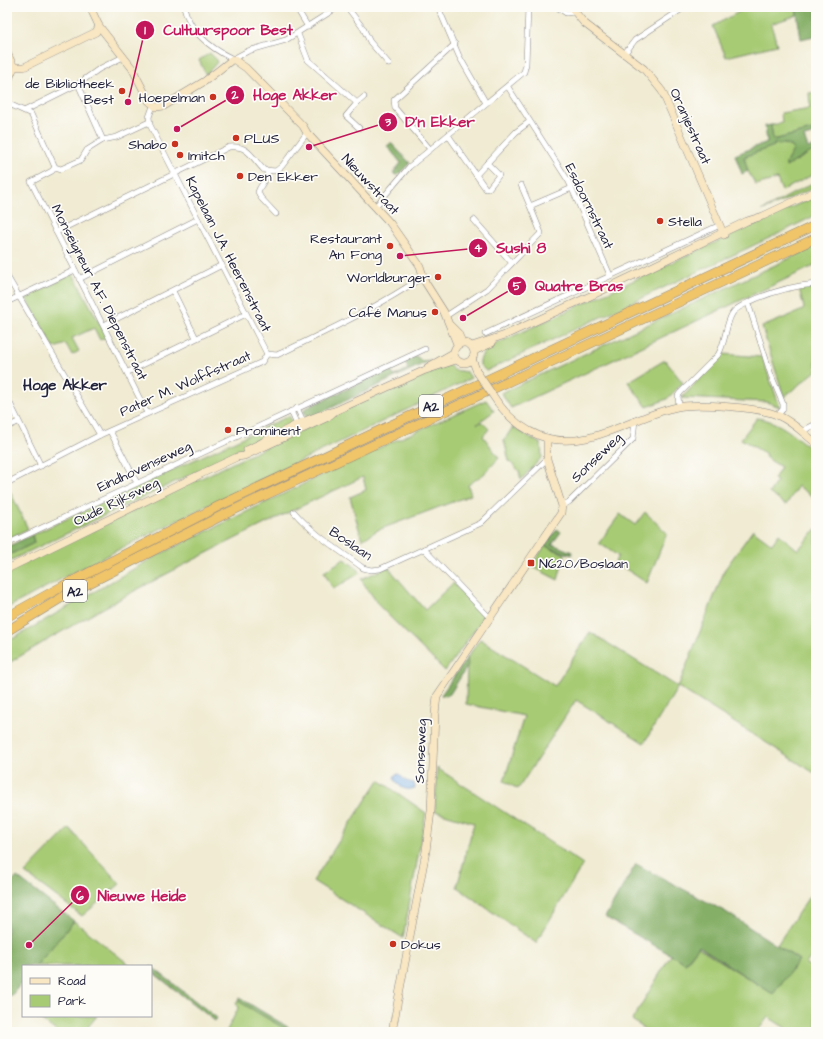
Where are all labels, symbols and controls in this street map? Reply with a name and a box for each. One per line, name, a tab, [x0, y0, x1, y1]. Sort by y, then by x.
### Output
callout: Cultuurspoor Best	[135, 16, 300, 43]
text: Cultuurspoor Best	[163, 20, 294, 41]
text: 1	[144, 22, 146, 39]
place label: de Bibliotheek Best	[25, 74, 114, 110]
callout: Hoge Akker	[225, 81, 345, 108]
text: Hoge Akker	[253, 85, 338, 108]
street label: Oranjestraat	[664, 85, 716, 168]
marker: de Bibliotheek Best	[117, 86, 127, 96]
text: 2	[231, 87, 239, 104]
place label: Hoepelman	[138, 88, 205, 108]
marker: Hoepelman	[208, 92, 218, 102]
callout: D'n Ekker	[378, 109, 483, 136]
text: D'n Ekker	[405, 112, 475, 133]
text: 3	[384, 114, 392, 131]
place label: PLUS	[244, 129, 279, 149]
marker: PLUS	[231, 133, 241, 143]
place label: Shabo	[128, 135, 167, 155]
marker: Shabo	[170, 139, 180, 149]
place label: Imitch	[188, 146, 225, 166]
marker: Imitch	[175, 150, 185, 160]
street label: Nieuwstraat	[337, 150, 404, 220]
street label: Esdoornstraat	[560, 160, 619, 253]
place label: Den Ekker	[248, 167, 318, 187]
marker: Den Ekker	[235, 171, 245, 181]
street label: Kapelaan J.A. Heerenstraat	[180, 173, 276, 336]
street label: Monseigneur A.F. Diepenstraat	[46, 201, 152, 384]
place label: Stella	[668, 212, 702, 232]
marker: Stella	[655, 216, 665, 226]
place label: Restaurant An Fong	[310, 229, 382, 265]
callout: Sushi 8	[468, 234, 554, 261]
text: Sushi 8	[495, 238, 546, 259]
text: 4	[474, 240, 483, 257]
marker: Restaurant An Fong	[385, 241, 395, 251]
place label: Worldburger	[347, 268, 430, 288]
marker: Worldburger	[433, 272, 443, 282]
callout: Quatre Bras	[507, 273, 631, 300]
text: Quatre Bras	[535, 276, 624, 297]
text: 5	[513, 278, 522, 295]
place label: Café Manus	[349, 303, 427, 323]
marker: Café Manus	[430, 307, 440, 317]
street label: Pater M. Wolffstraat	[116, 346, 255, 422]
district label: Hoge Akker	[23, 375, 108, 398]
road number: A2	[419, 395, 443, 417]
place label: Prominent	[236, 421, 301, 441]
marker: Prominent	[223, 425, 233, 435]
street label: Sonseweg	[567, 428, 627, 487]
street label: Eindhovenseweg	[94, 436, 195, 498]
street label: Oude Rijksweg	[70, 472, 163, 531]
street label: Boslaan	[325, 522, 376, 566]
place label: N620/Boslaan	[539, 554, 628, 574]
marker: N620/Boslaan	[526, 558, 536, 568]
road number: A2	[63, 580, 87, 602]
street label: Sonseweg	[410, 718, 432, 784]
callout: Nieuwe Heide	[70, 882, 195, 909]
text: Nieuwe Heide	[98, 886, 186, 907]
text: 6	[76, 888, 84, 905]
place label: Dokus	[401, 935, 441, 955]
marker: Dokus	[388, 939, 398, 949]
legend	[22, 965, 152, 1017]
text: Road	[58, 973, 86, 990]
text: Park	[58, 993, 86, 1010]

